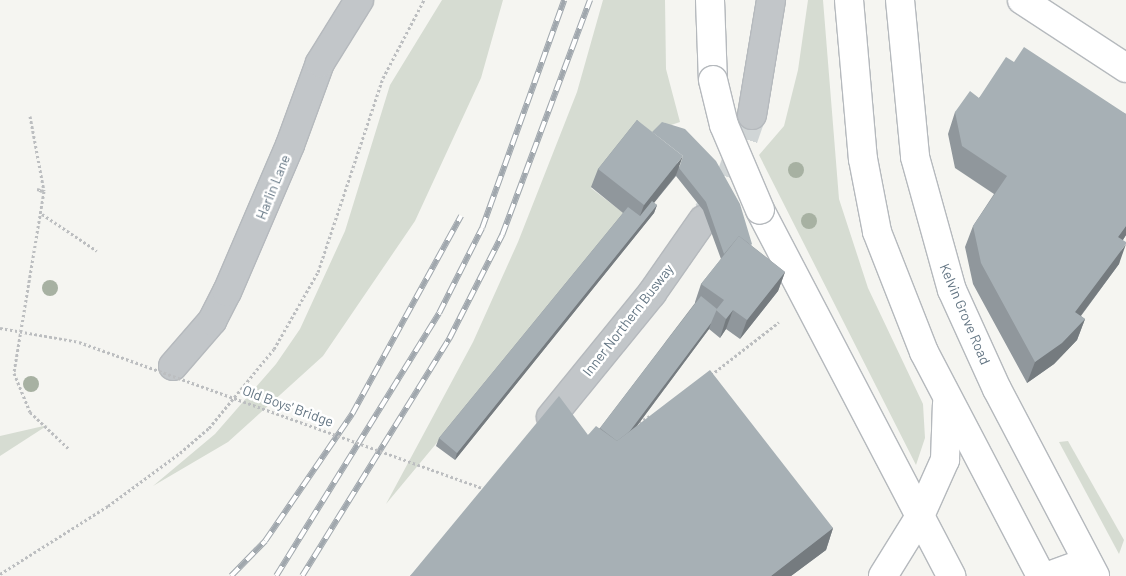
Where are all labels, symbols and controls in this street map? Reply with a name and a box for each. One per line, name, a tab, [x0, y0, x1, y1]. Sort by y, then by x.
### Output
street label: Harlin Lane	[252, 152, 294, 222]
street label: Inner Northern Busway	[579, 261, 677, 379]
street label: Kelvin Grove Road	[936, 261, 994, 367]
street label: Old Boys' Bridge	[240, 382, 336, 430]

